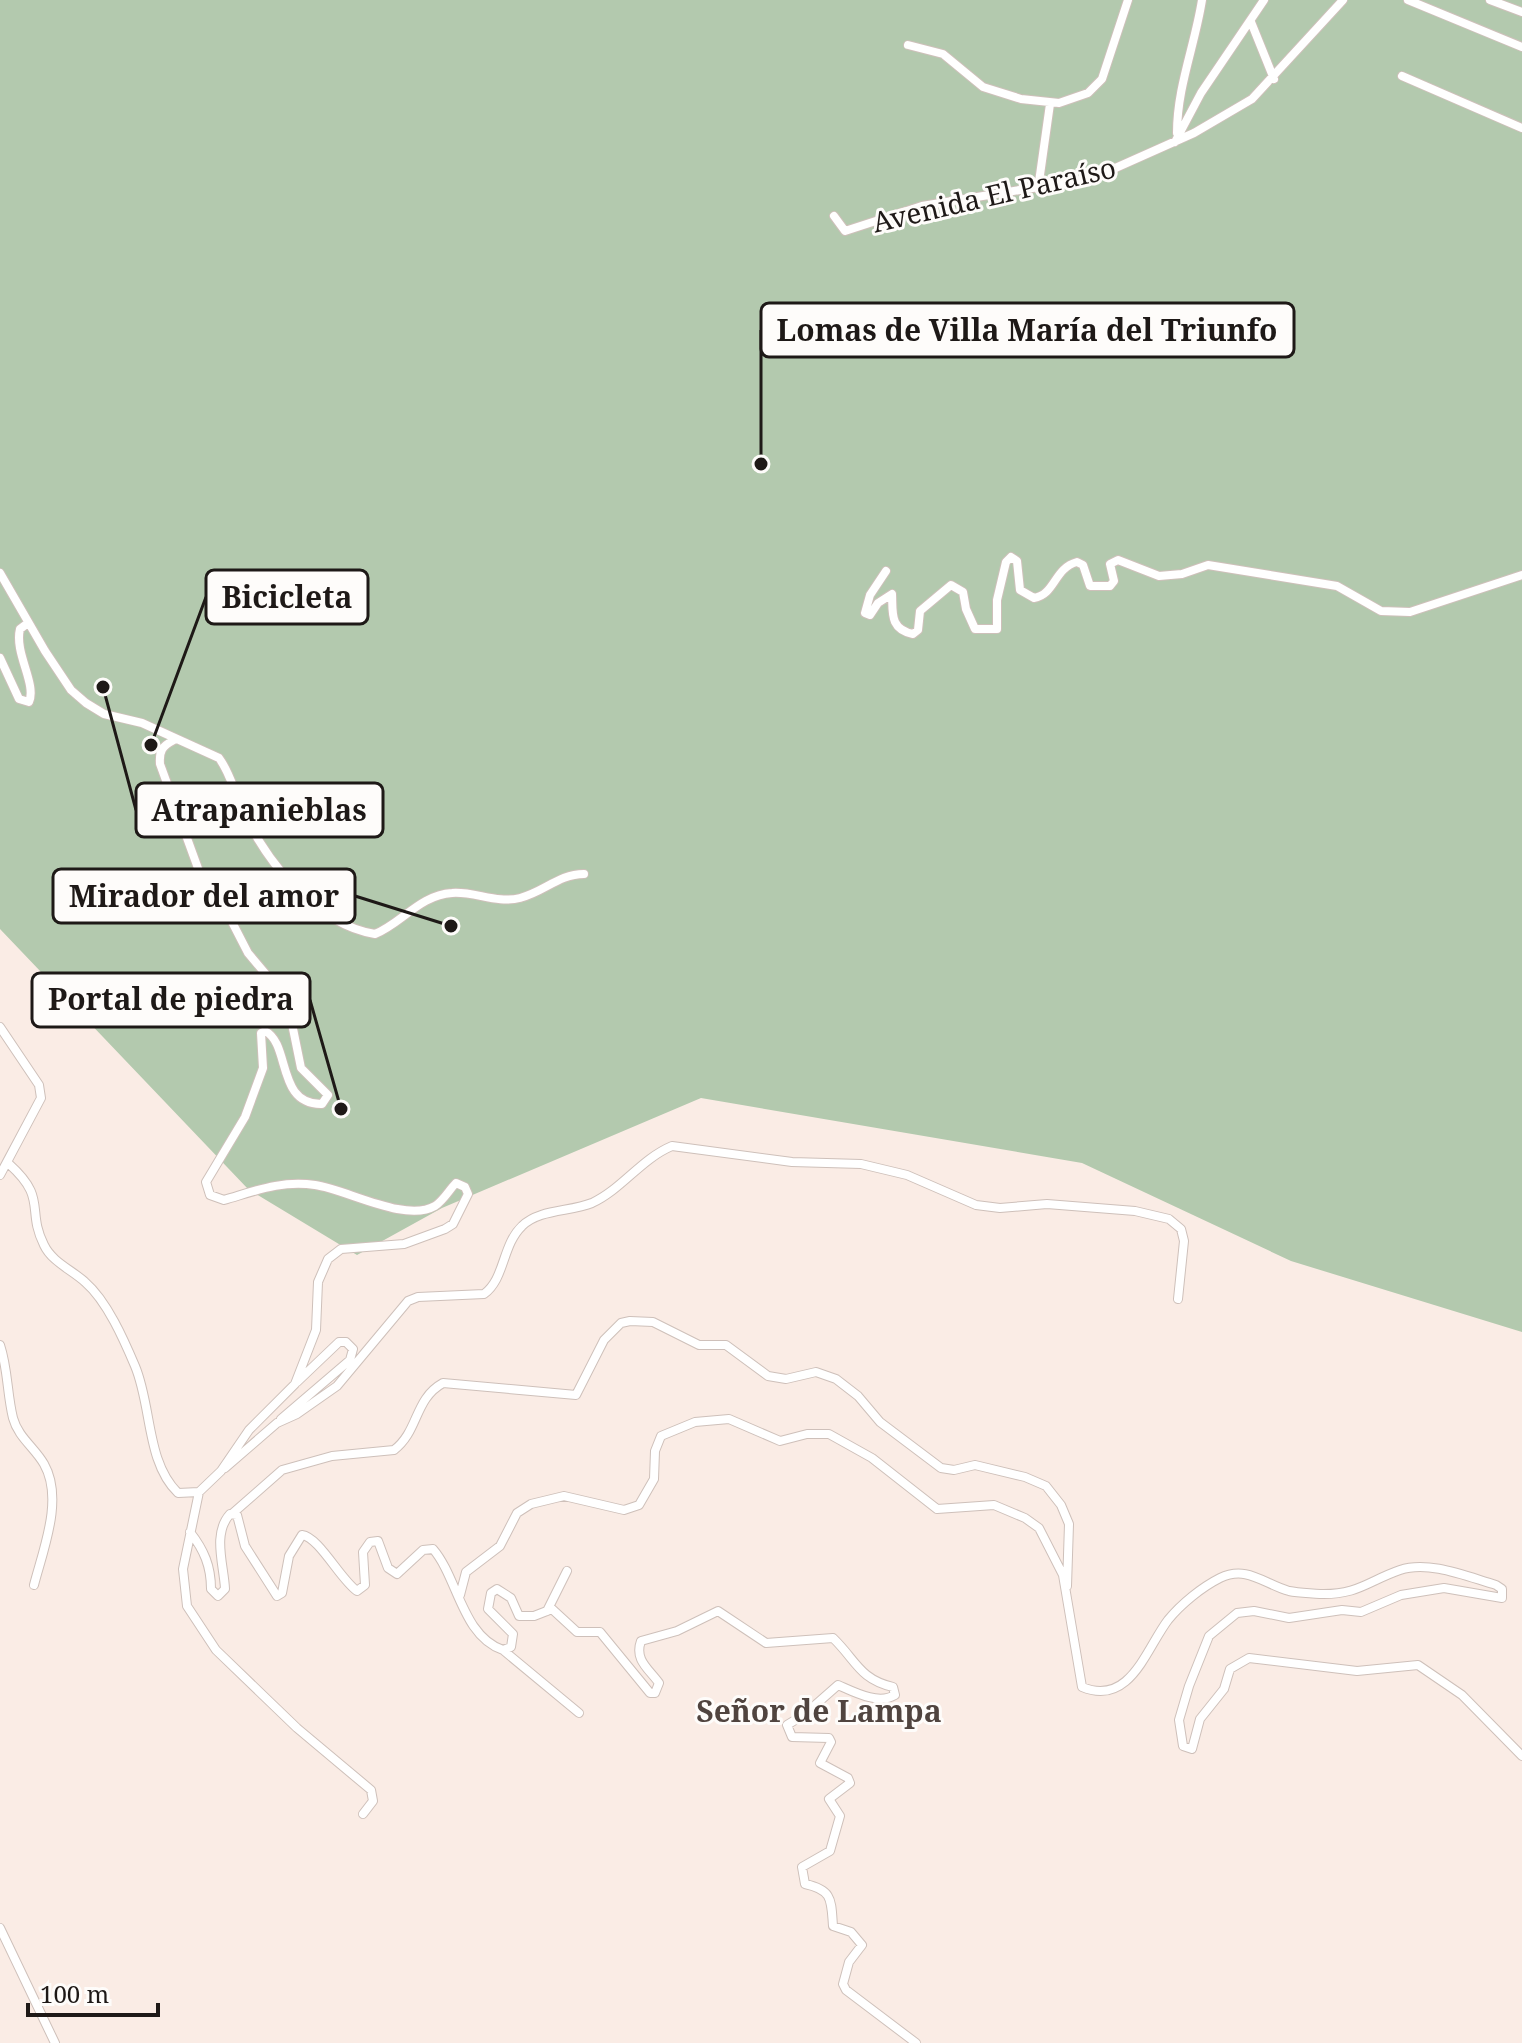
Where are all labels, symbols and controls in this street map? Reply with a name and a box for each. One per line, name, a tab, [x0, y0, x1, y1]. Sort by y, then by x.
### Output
street label: Avenida El Paraíso	[868, 148, 1119, 241]
callout: Lomas de Villa María del Triunfo	[761, 303, 1294, 357]
text: Lomas de Villa María del Triunfo	[777, 309, 1277, 350]
callout: Bicicleta	[206, 570, 368, 624]
text: Bicicleta	[222, 576, 352, 617]
callout: Atrapanieblas	[136, 783, 383, 837]
text: Atrapanieblas	[151, 789, 367, 830]
callout: Mirador del amor	[53, 869, 355, 923]
text: Mirador del amor	[69, 875, 339, 916]
callout: Portal de piedra	[32, 973, 310, 1027]
text: Portal de piedra	[48, 978, 294, 1019]
district label: Señor de Lampa	[696, 1690, 942, 1731]
scale bar	[28, 1967, 158, 2017]
text: 100 m	[40, 1977, 109, 2010]

